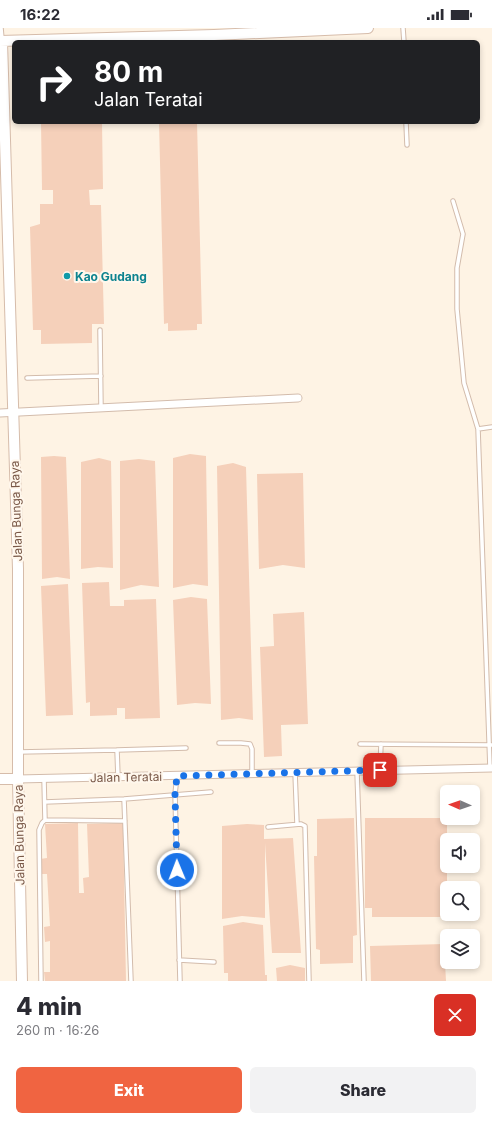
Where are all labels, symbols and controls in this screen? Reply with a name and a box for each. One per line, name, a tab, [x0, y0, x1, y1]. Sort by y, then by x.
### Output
text: 16:22	[20, 5, 60, 24]
text: 80 m	[94, 55, 163, 89]
icon: right	[28, 56, 80, 108]
text: Jalan Teratai	[94, 89, 203, 110]
place label: Kao Gudang	[75, 269, 147, 284]
marker: Kao Gudang	[62, 271, 72, 281]
street label: Jalan Bunga Raya	[7, 460, 25, 562]
pin	[363, 753, 397, 787]
icon: arrive	[369, 759, 391, 781]
street label: Jalan Teratai	[90, 769, 162, 785]
street label: Jalan Bunga Raya	[11, 784, 27, 886]
north arrow	[440, 785, 480, 825]
map controls	[440, 785, 480, 969]
button: sound	[440, 833, 480, 873]
position arrow	[156, 849, 198, 891]
button: search	[440, 881, 480, 921]
button: layers	[440, 929, 480, 969]
text: 4 min	[16, 992, 82, 1021]
button: close	[434, 994, 476, 1036]
text: 260 m · 16:26	[16, 1022, 99, 1038]
button: Exit	[16, 1067, 242, 1113]
button: Share	[250, 1067, 476, 1113]

